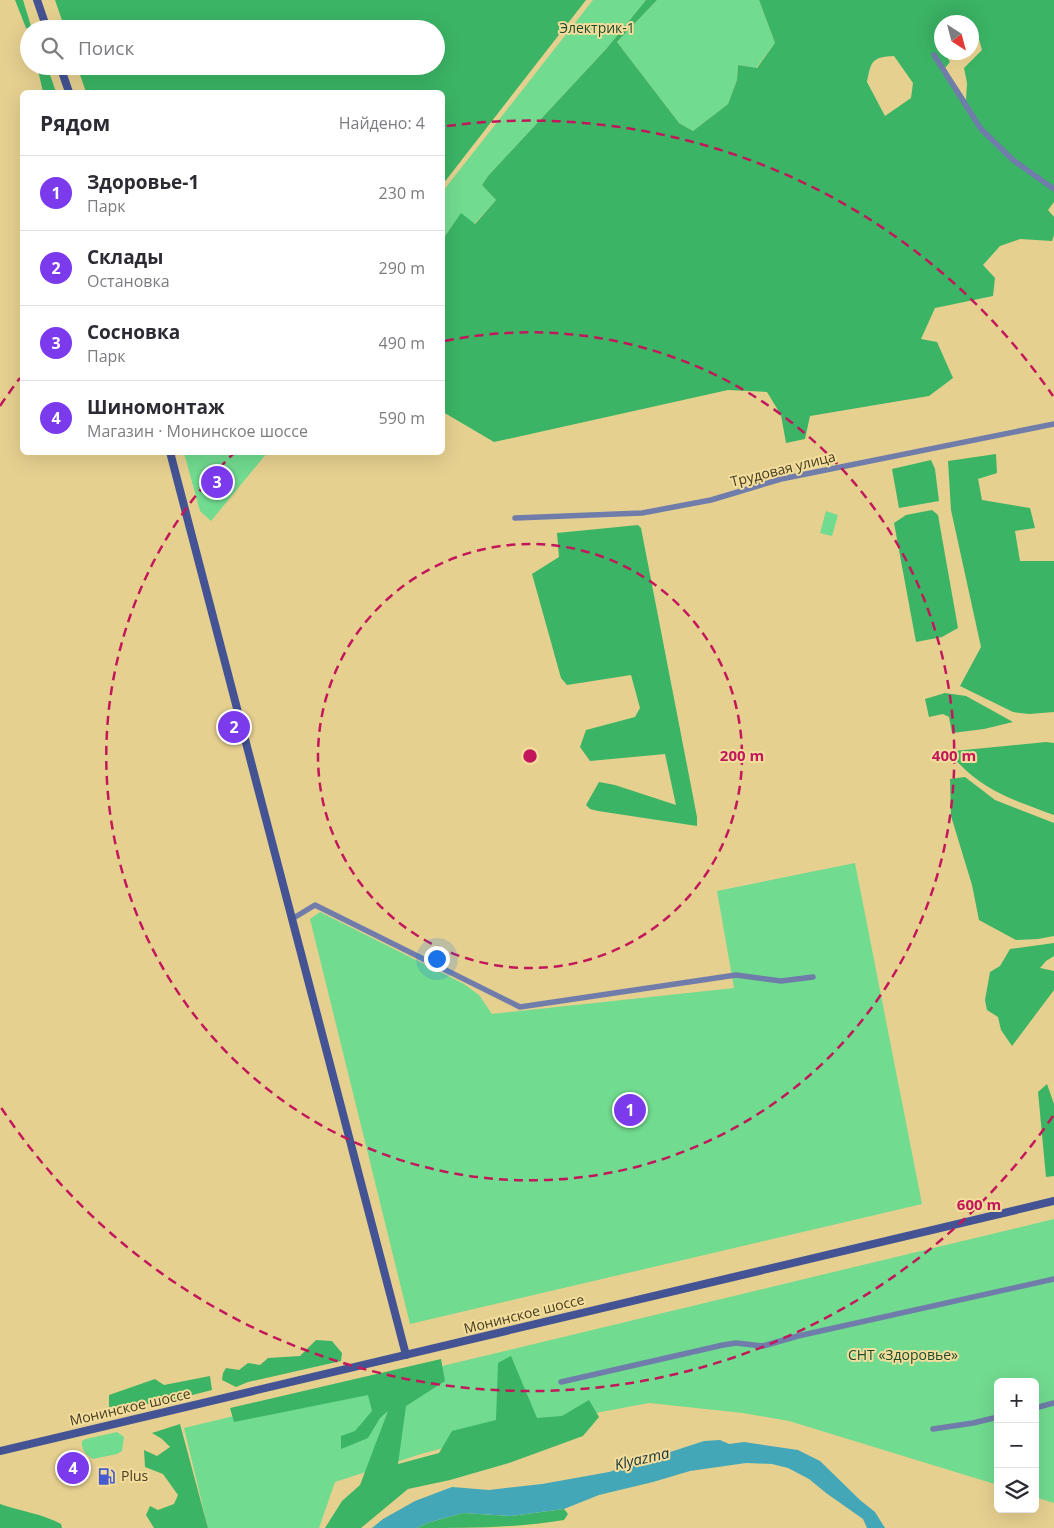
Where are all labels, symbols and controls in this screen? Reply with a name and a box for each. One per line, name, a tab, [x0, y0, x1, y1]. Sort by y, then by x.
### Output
north arrow	[934, 15, 979, 60]
park label: Электрик-1	[559, 18, 635, 37]
search box	[20, 20, 445, 75]
icon: search	[38, 34, 66, 62]
text: Поиск	[78, 35, 134, 61]
text: Рядом	[40, 109, 110, 137]
text: Найдено: 4	[339, 112, 425, 134]
text: Здоровье-1	[87, 169, 199, 195]
text: 1	[51, 182, 61, 204]
text: 230 m	[379, 182, 425, 204]
text: Парк	[87, 195, 126, 217]
text: Склады	[87, 244, 163, 270]
text: 2	[51, 257, 61, 279]
text: 290 m	[379, 257, 425, 279]
text: Остановка	[87, 270, 170, 292]
text: Сосновка	[87, 319, 180, 345]
text: 3	[51, 332, 61, 354]
text: 490 m	[379, 332, 425, 354]
text: Парк	[87, 345, 126, 367]
text: Шиномонтаж	[87, 394, 224, 420]
text: 4	[51, 407, 61, 429]
text: 590 m	[379, 407, 425, 429]
text: Магазин · Монинское шоссе	[87, 420, 308, 442]
street label: Трудовая улица	[728, 446, 837, 491]
pin: 3	[201, 463, 233, 501]
pin: 2	[218, 708, 250, 746]
text: 200 m	[720, 745, 764, 765]
text: 400 m	[932, 745, 976, 765]
centre of rings	[521, 747, 539, 765]
your location	[424, 946, 450, 972]
pin: 1	[614, 1091, 646, 1129]
text: 600 m	[957, 1194, 1001, 1214]
street label: Монинское шоссе	[462, 1289, 586, 1338]
park label: СНТ «Здоровье»	[848, 1345, 958, 1364]
map controls	[994, 1378, 1039, 1513]
button: +	[994, 1378, 1039, 1423]
street label: Монинское шоссе	[68, 1383, 192, 1430]
button: −	[994, 1423, 1039, 1468]
water label: Klyazma	[612, 1442, 672, 1474]
pin: 4	[57, 1449, 89, 1487]
fuel station icon: Plus	[97, 1466, 117, 1486]
place label: Plus	[121, 1466, 149, 1485]
button: layers	[994, 1468, 1039, 1513]

